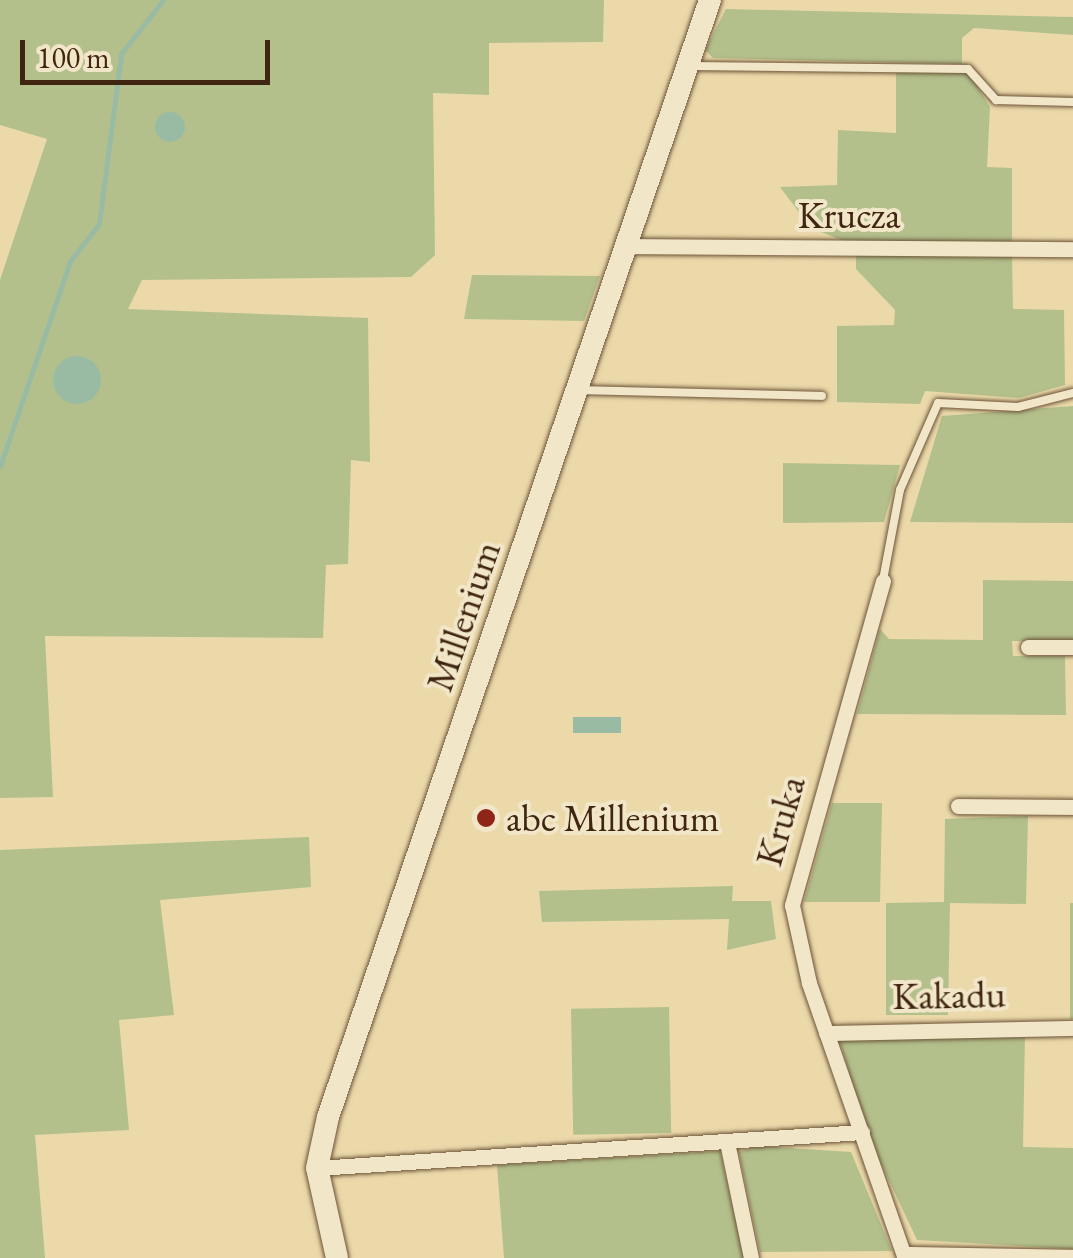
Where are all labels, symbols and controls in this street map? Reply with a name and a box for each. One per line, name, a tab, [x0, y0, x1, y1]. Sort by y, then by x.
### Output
scale bar	[25, 20, 275, 82]
text: 100 m	[37, 38, 110, 77]
street label: Krucza	[798, 192, 900, 238]
street label: Millenium	[416, 535, 510, 697]
street label: Kruka	[745, 771, 815, 871]
place label: abc Millenium	[506, 795, 719, 841]
marker: abc Millenium	[475, 807, 497, 829]
street label: Kakadu	[892, 971, 1006, 1019]

